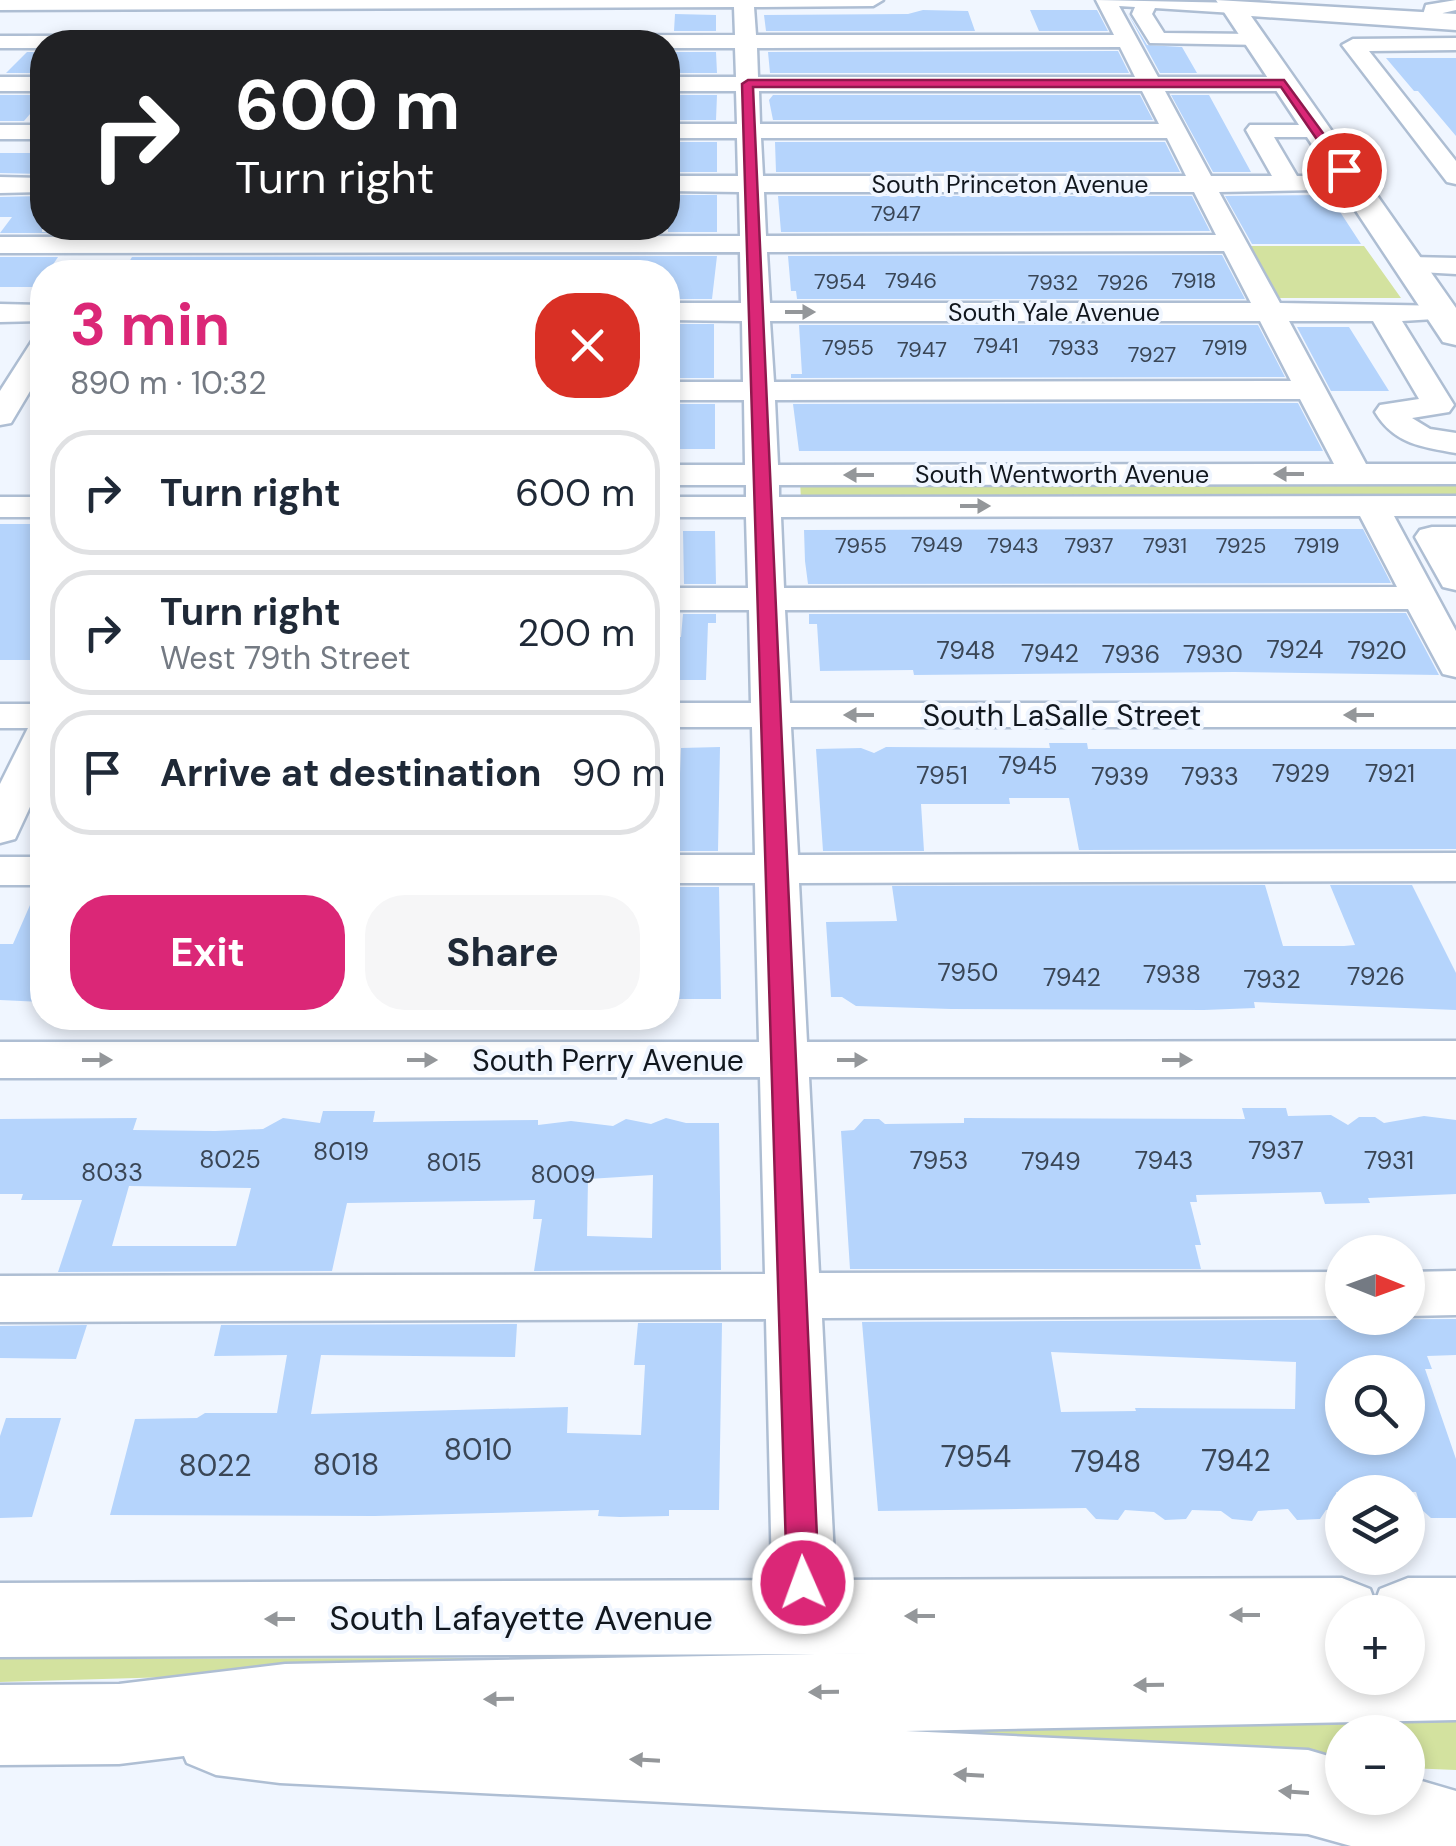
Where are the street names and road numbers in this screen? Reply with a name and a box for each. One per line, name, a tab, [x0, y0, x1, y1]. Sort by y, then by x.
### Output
street label: South Princeton Avenue	[872, 168, 1148, 201]
street label: South Yale Avenue	[948, 296, 1160, 329]
street label: South Wentworth Avenue	[915, 458, 1209, 491]
street label: South LaSalle Street	[923, 696, 1201, 735]
street label: South Perry Avenue	[472, 1041, 744, 1080]
street label: South Lafayette Avenue	[329, 1595, 713, 1641]

